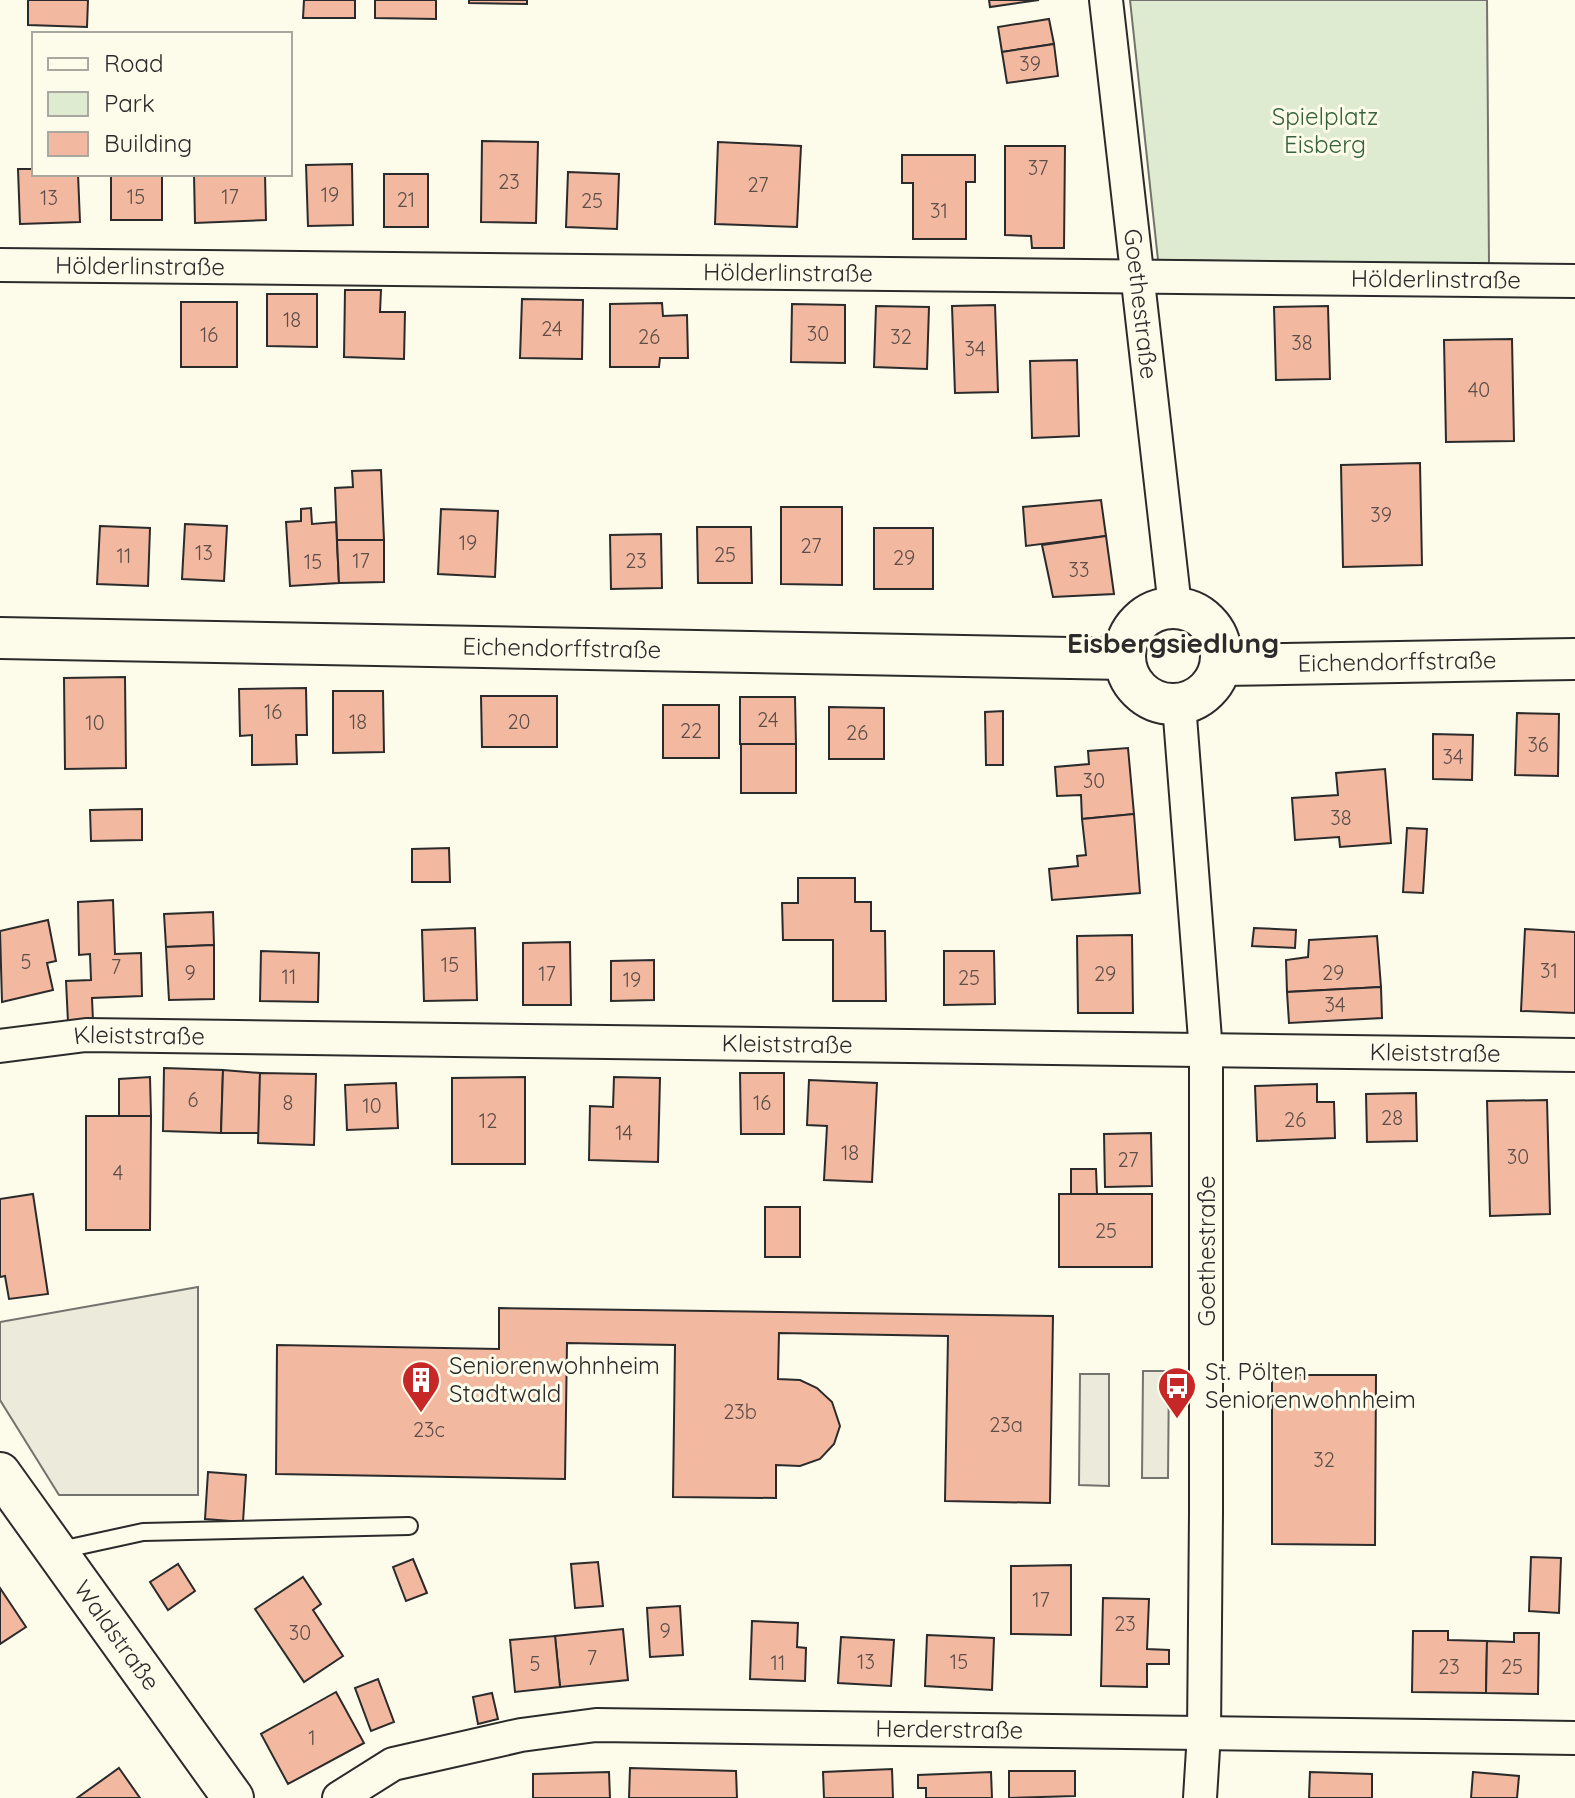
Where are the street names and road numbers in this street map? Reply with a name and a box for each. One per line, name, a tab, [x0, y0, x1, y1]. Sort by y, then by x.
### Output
street label: Goethestraße	[1118, 227, 1165, 381]
street label: Hölderlinstraße	[55, 250, 225, 281]
street label: Hölderlinstraße	[703, 256, 873, 288]
street label: Hölderlinstraße	[1351, 263, 1521, 294]
street label: Eichendorffstraße	[462, 631, 662, 664]
street label: Eichendorffstraße	[1297, 644, 1497, 678]
street label: Kleiststraße	[72, 1019, 205, 1051]
street label: Kleiststraße	[722, 1028, 853, 1059]
street label: Kleiststraße	[1369, 1036, 1501, 1068]
street label: Goethestraße	[1191, 1175, 1221, 1327]
street label: Waldstraße	[68, 1574, 167, 1696]
street label: Herderstraße	[875, 1713, 1023, 1745]

